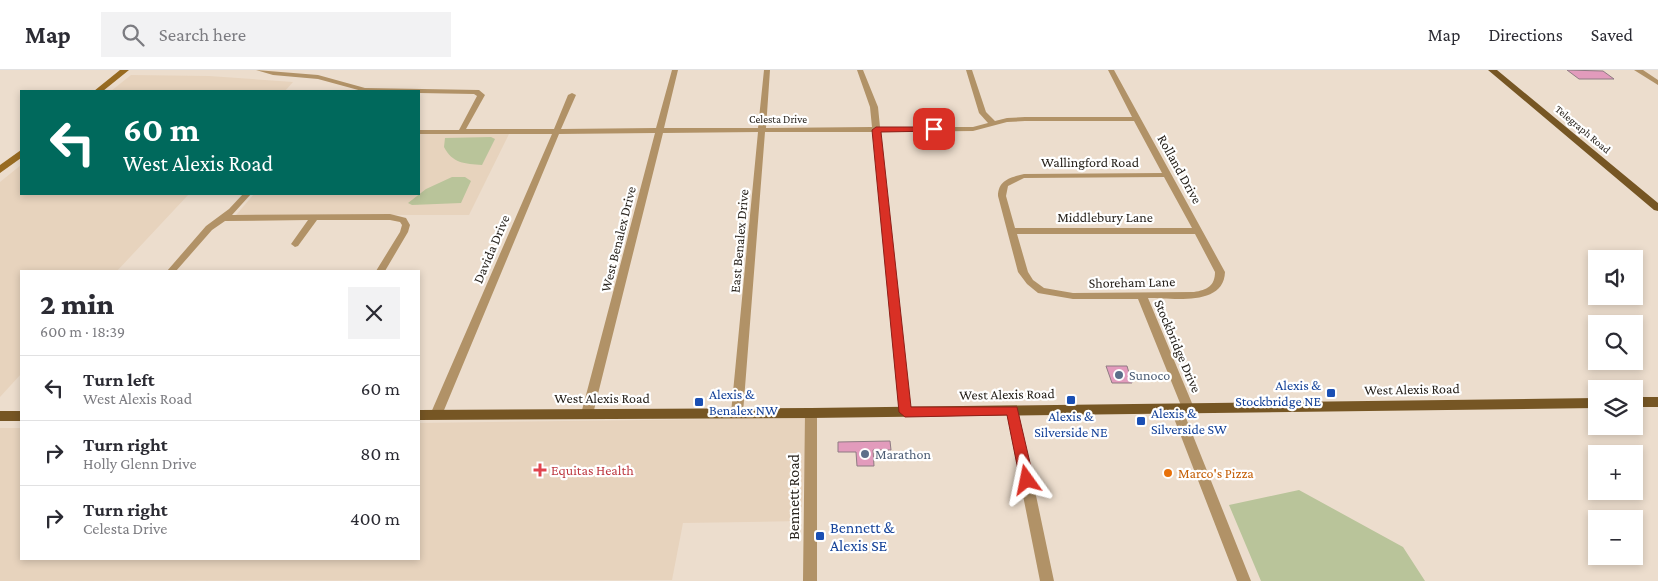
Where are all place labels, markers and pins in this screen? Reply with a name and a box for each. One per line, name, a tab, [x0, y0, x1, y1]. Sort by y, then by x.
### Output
pin	[913, 108, 955, 150]
place label: Sunoco	[1129, 367, 1170, 383]
marker: Sunoco	[1113, 369, 1125, 381]
place label: Alexis & Stockbridge NE	[1235, 377, 1321, 409]
place label: Alexis & Benalex NW	[709, 386, 778, 418]
marker: Alexis & Stockbridge NE	[1325, 387, 1337, 399]
marker: Alexis & Silverside NE	[1065, 394, 1077, 406]
marker: Alexis & Benalex NW	[693, 396, 705, 408]
place label: Alexis & Silverside SW	[1151, 405, 1227, 437]
place label: Alexis & Silverside NE	[1034, 408, 1108, 440]
marker: Alexis & Silverside SW	[1135, 415, 1147, 427]
place label: Marathon	[875, 446, 931, 462]
marker: Marathon	[859, 448, 871, 460]
place label: Equitas Health	[551, 462, 634, 478]
marker: Equitas Health	[533, 463, 547, 477]
place label: Marco's Pizza	[1178, 465, 1254, 481]
marker: Marco's Pizza	[1162, 467, 1174, 479]
place label: Bennett & Alexis SE	[830, 519, 896, 554]
marker: Bennett & Alexis SE	[814, 530, 826, 542]

